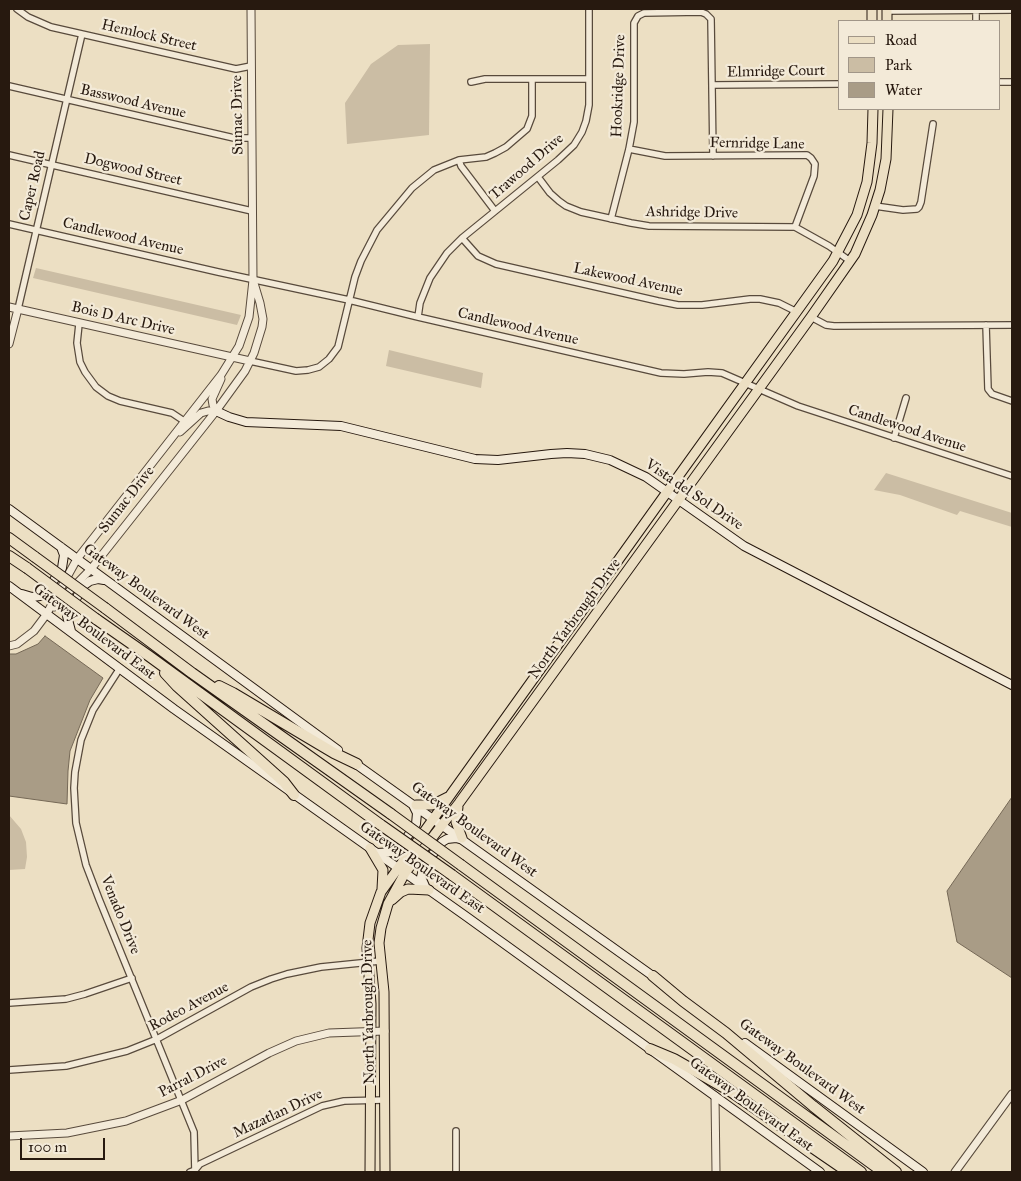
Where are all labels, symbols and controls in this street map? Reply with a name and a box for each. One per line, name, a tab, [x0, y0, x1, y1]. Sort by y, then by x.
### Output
street label: Hemlock Street	[100, 16, 198, 56]
legend	[838, 20, 1001, 110]
text: Road	[885, 31, 917, 49]
street label: Hookridge Drive	[608, 34, 630, 138]
text: Park	[885, 56, 912, 74]
street label: Elmridge Court	[727, 62, 825, 82]
street label: Sumac Drive	[228, 75, 248, 155]
street label: Basswood Avenue	[78, 81, 188, 123]
text: Water	[885, 81, 922, 99]
street label: Trawood Drive	[486, 130, 568, 204]
street label: Fernridge Lane	[709, 134, 805, 154]
street label: Caper Road	[16, 149, 50, 223]
street label: Dogwood Street	[82, 150, 184, 190]
street label: Ashridge Drive	[646, 203, 738, 223]
street label: Candlewood Avenue	[61, 214, 185, 260]
street label: Lakewood Avenue	[572, 260, 684, 300]
street label: Bois D Arc Drive	[70, 298, 176, 340]
street label: Candlewood Avenue	[456, 304, 580, 350]
street label: Candlewood Avenue	[846, 401, 968, 457]
street label: Vista del Sol Drive	[642, 456, 746, 534]
street label: Sumac Drive	[95, 463, 159, 537]
street label: Gateway Boulevard West	[80, 540, 212, 644]
street label: North Yarbrough Drive	[525, 555, 625, 683]
street label: Gateway Boulevard East	[29, 580, 159, 684]
street label: Gateway Boulevard West	[408, 778, 540, 882]
street label: Gateway Boulevard East	[356, 818, 488, 918]
street label: Venado Drive	[96, 873, 144, 957]
street label: North Yarbrough Drive	[359, 939, 379, 1085]
street label: Rodeo Avenue	[146, 978, 232, 1036]
street label: Gateway Boulevard West	[736, 1015, 868, 1119]
street label: Parral Drive	[156, 1052, 230, 1102]
street label: Gateway Boulevard East	[686, 1054, 816, 1156]
street label: Mazatlan Drive	[230, 1085, 326, 1143]
scale bar	[22, 1128, 108, 1160]
text: 100 m	[28, 1138, 67, 1156]

